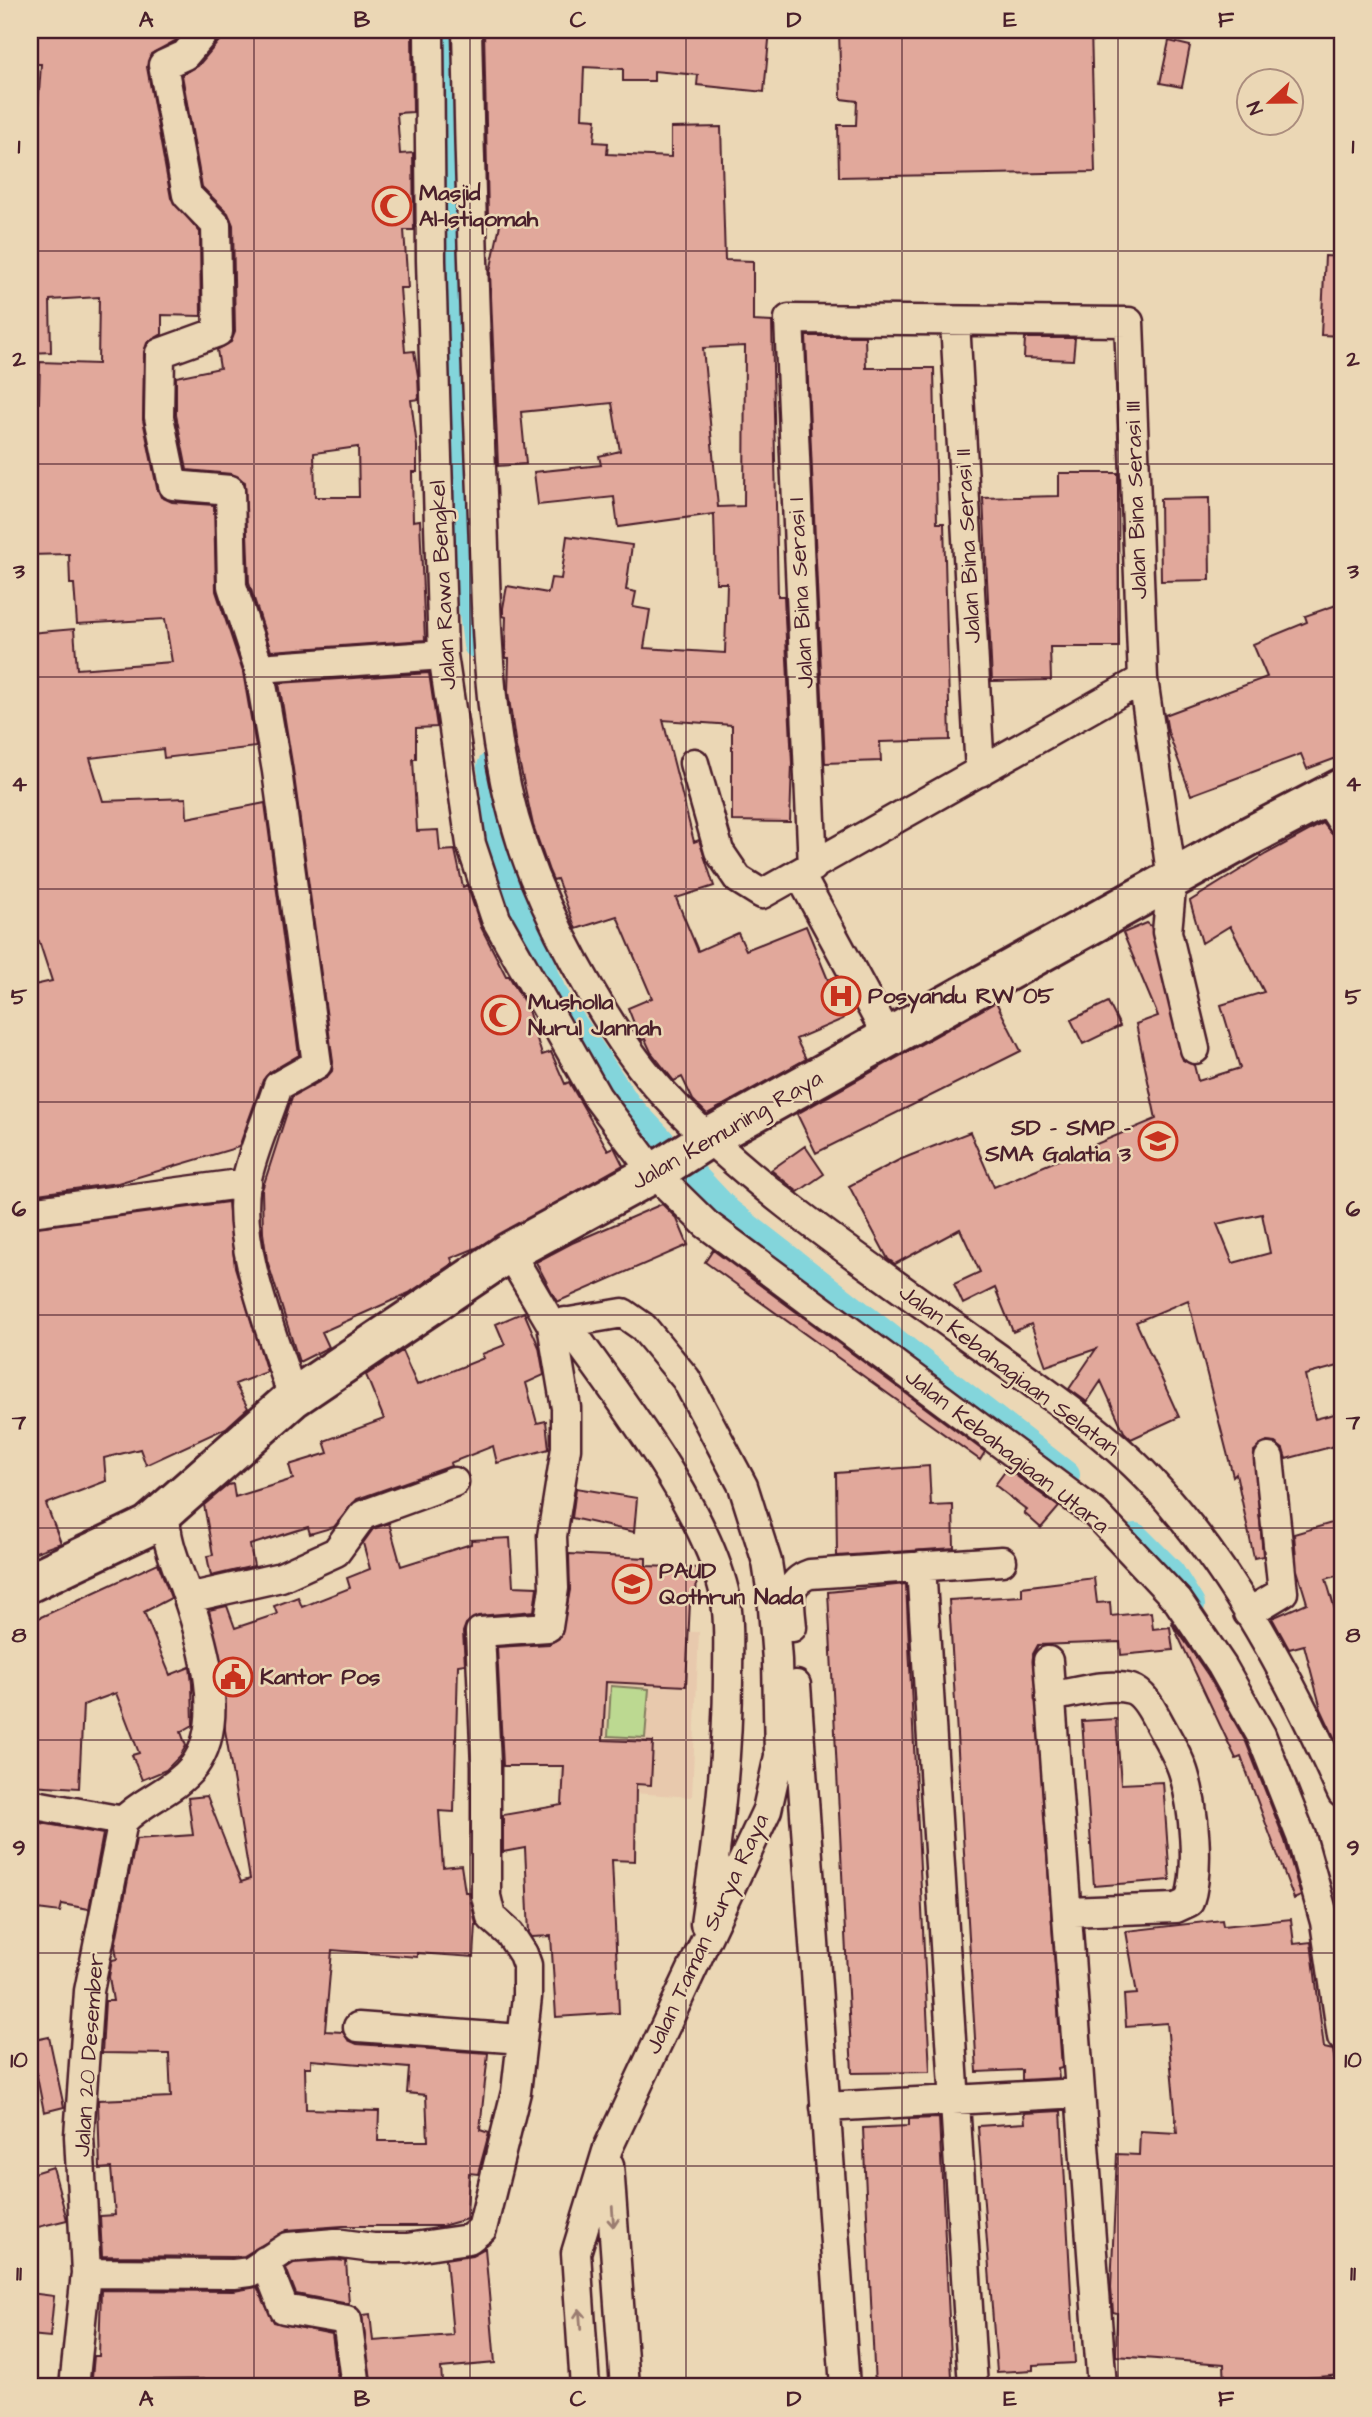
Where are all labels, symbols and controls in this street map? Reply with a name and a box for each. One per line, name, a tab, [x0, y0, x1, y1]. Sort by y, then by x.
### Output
text: A	[139, 4, 154, 36]
text: B	[354, 4, 371, 36]
text: C	[570, 4, 587, 36]
text: D	[787, 4, 802, 36]
text: E	[1003, 4, 1017, 36]
text: F	[1218, 4, 1235, 36]
north arrow	[1236, 66, 1306, 136]
text: N	[1241, 97, 1270, 118]
text: 1	[18, 130, 21, 162]
text: 1	[1352, 130, 1355, 162]
place label: Masjid Al-Istiqomah	[419, 177, 539, 235]
mosque icon: Masjid Al-Istiqomah	[371, 185, 413, 227]
text: 2	[11, 343, 26, 375]
text: 2	[1345, 343, 1360, 375]
street label: Jalan Bina Serasi III	[1117, 400, 1155, 600]
street label: Jalan Bina Serasi II	[947, 448, 989, 644]
street label: Jalan Rawa Bengkel	[422, 479, 465, 691]
street label: Jalan Bina Serasi I	[780, 497, 822, 689]
text: 3	[12, 555, 25, 587]
text: 3	[1346, 555, 1359, 587]
text: 4	[11, 768, 27, 800]
text: 4	[1345, 768, 1361, 800]
hospital icon: Posyandu RW 05	[820, 975, 862, 1017]
place label: Posyandu RW 05	[868, 980, 1054, 1014]
text: 5	[11, 981, 28, 1013]
text: 5	[1345, 981, 1362, 1013]
place label: Musholla Nurul Jannah	[528, 986, 662, 1044]
mosque icon: Musholla Nurul Jannah	[480, 994, 522, 1036]
street label: Jalan Kemuning Raya	[626, 1062, 829, 1199]
place label: SD - SMP - SMA Galatia 3	[984, 1112, 1132, 1170]
school or university icon: SD - SMP - SMA Galatia 3	[1137, 1120, 1179, 1162]
text: 6	[12, 1193, 27, 1225]
text: 6	[1346, 1193, 1361, 1225]
street label: Jalan Kebahagiaan Selatan	[892, 1276, 1126, 1464]
street label: Jalan Kebahagiaan Utara	[897, 1361, 1116, 1542]
text: 7	[11, 1406, 27, 1438]
text: 7	[1345, 1406, 1361, 1438]
place label: PAUD Qothrun Nada	[659, 1555, 804, 1613]
school or university icon: PAUD Qothrun Nada	[611, 1563, 653, 1605]
text: 8	[12, 1619, 27, 1651]
text: 8	[1346, 1619, 1361, 1651]
public building icon: Kantor Pos	[212, 1656, 254, 1698]
place label: Kantor Pos	[260, 1661, 381, 1693]
street label: Jalan Taman Surya Raya	[637, 1809, 778, 2060]
text: 9	[12, 1832, 26, 1864]
text: 9	[1346, 1832, 1360, 1864]
street label: Jalan 20 Desember	[66, 1952, 112, 2158]
text: 10	[10, 2044, 28, 2076]
text: 10	[1344, 2044, 1362, 2076]
one-way arrow	[607, 2205, 620, 2227]
text: 11	[16, 2257, 22, 2289]
text: 11	[1350, 2257, 1356, 2289]
one-way arrow	[574, 2308, 587, 2331]
text: A	[139, 2383, 154, 2415]
text: B	[354, 2383, 371, 2415]
text: C	[570, 2383, 587, 2415]
text: D	[787, 2383, 802, 2415]
text: E	[1003, 2383, 1017, 2415]
text: F	[1218, 2383, 1235, 2415]

